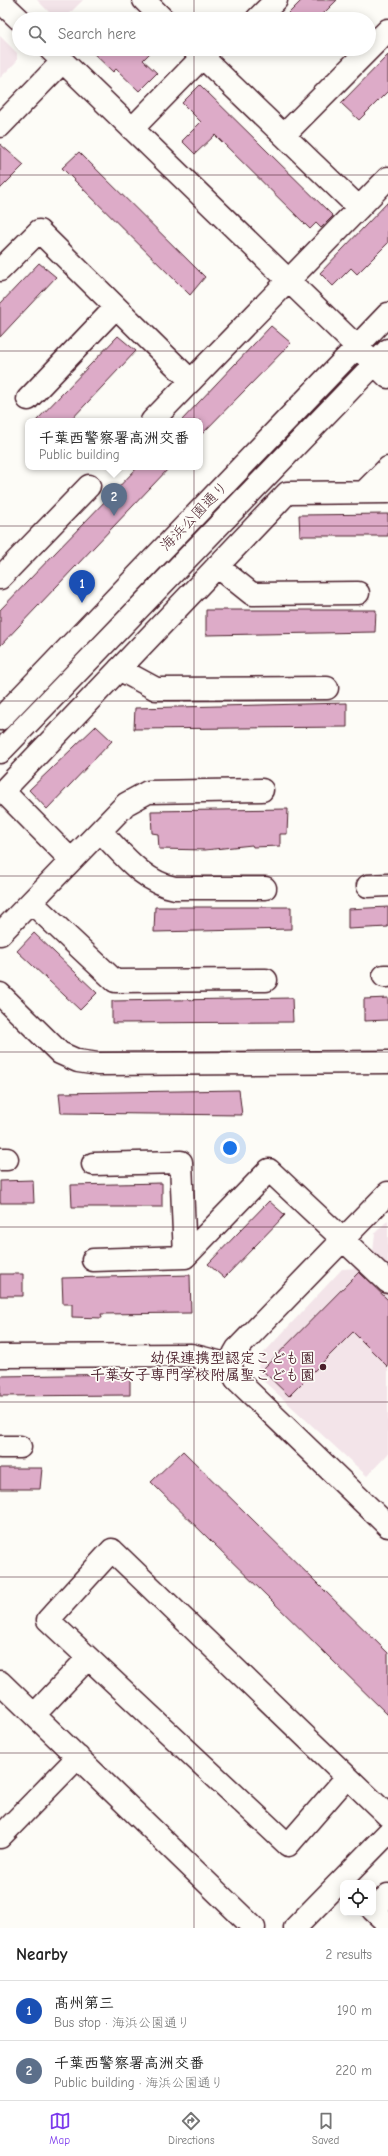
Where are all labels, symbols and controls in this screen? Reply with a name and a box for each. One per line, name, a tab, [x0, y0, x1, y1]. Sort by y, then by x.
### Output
search box	[12, 12, 376, 56]
icon: search	[26, 23, 48, 45]
text: Search here	[58, 25, 136, 43]
popup	[25, 418, 203, 470]
text: 千葉西警察署高洲交番	[39, 429, 189, 447]
text: Public building	[39, 447, 120, 462]
street label: 海浜公園通り	[156, 477, 232, 555]
pin: 2	[101, 483, 127, 516]
pin: 1	[69, 570, 95, 603]
your location	[220, 1138, 240, 1158]
place label: 幼保連携型認定こども園 千葉女子専門学校附属聖こども園	[90, 1349, 315, 1384]
marker: 幼保連携型認定こども園 千葉女子専門学校附属聖こども園	[318, 1362, 328, 1372]
map controls	[340, 1880, 376, 1916]
button: locate	[340, 1880, 376, 1916]
text: Nearby	[16, 1945, 67, 1964]
text: 2 results	[325, 1947, 372, 1962]
text: 髙州第三	[54, 1994, 114, 2012]
text: 1	[26, 2003, 32, 2018]
text: 190 m	[337, 2003, 372, 2018]
text: Bus stop · 海浜公園通り	[54, 2015, 190, 2030]
text: 千葉西警察署高洲交番	[54, 2054, 204, 2072]
text: 2	[26, 2063, 32, 2078]
text: 220 m	[335, 2063, 372, 2078]
text: Public building · 海浜公園通り	[54, 2075, 224, 2090]
tab: Map	[49, 2110, 71, 2147]
tab: Directions	[168, 2110, 215, 2147]
tab: Saved	[312, 2110, 339, 2147]

